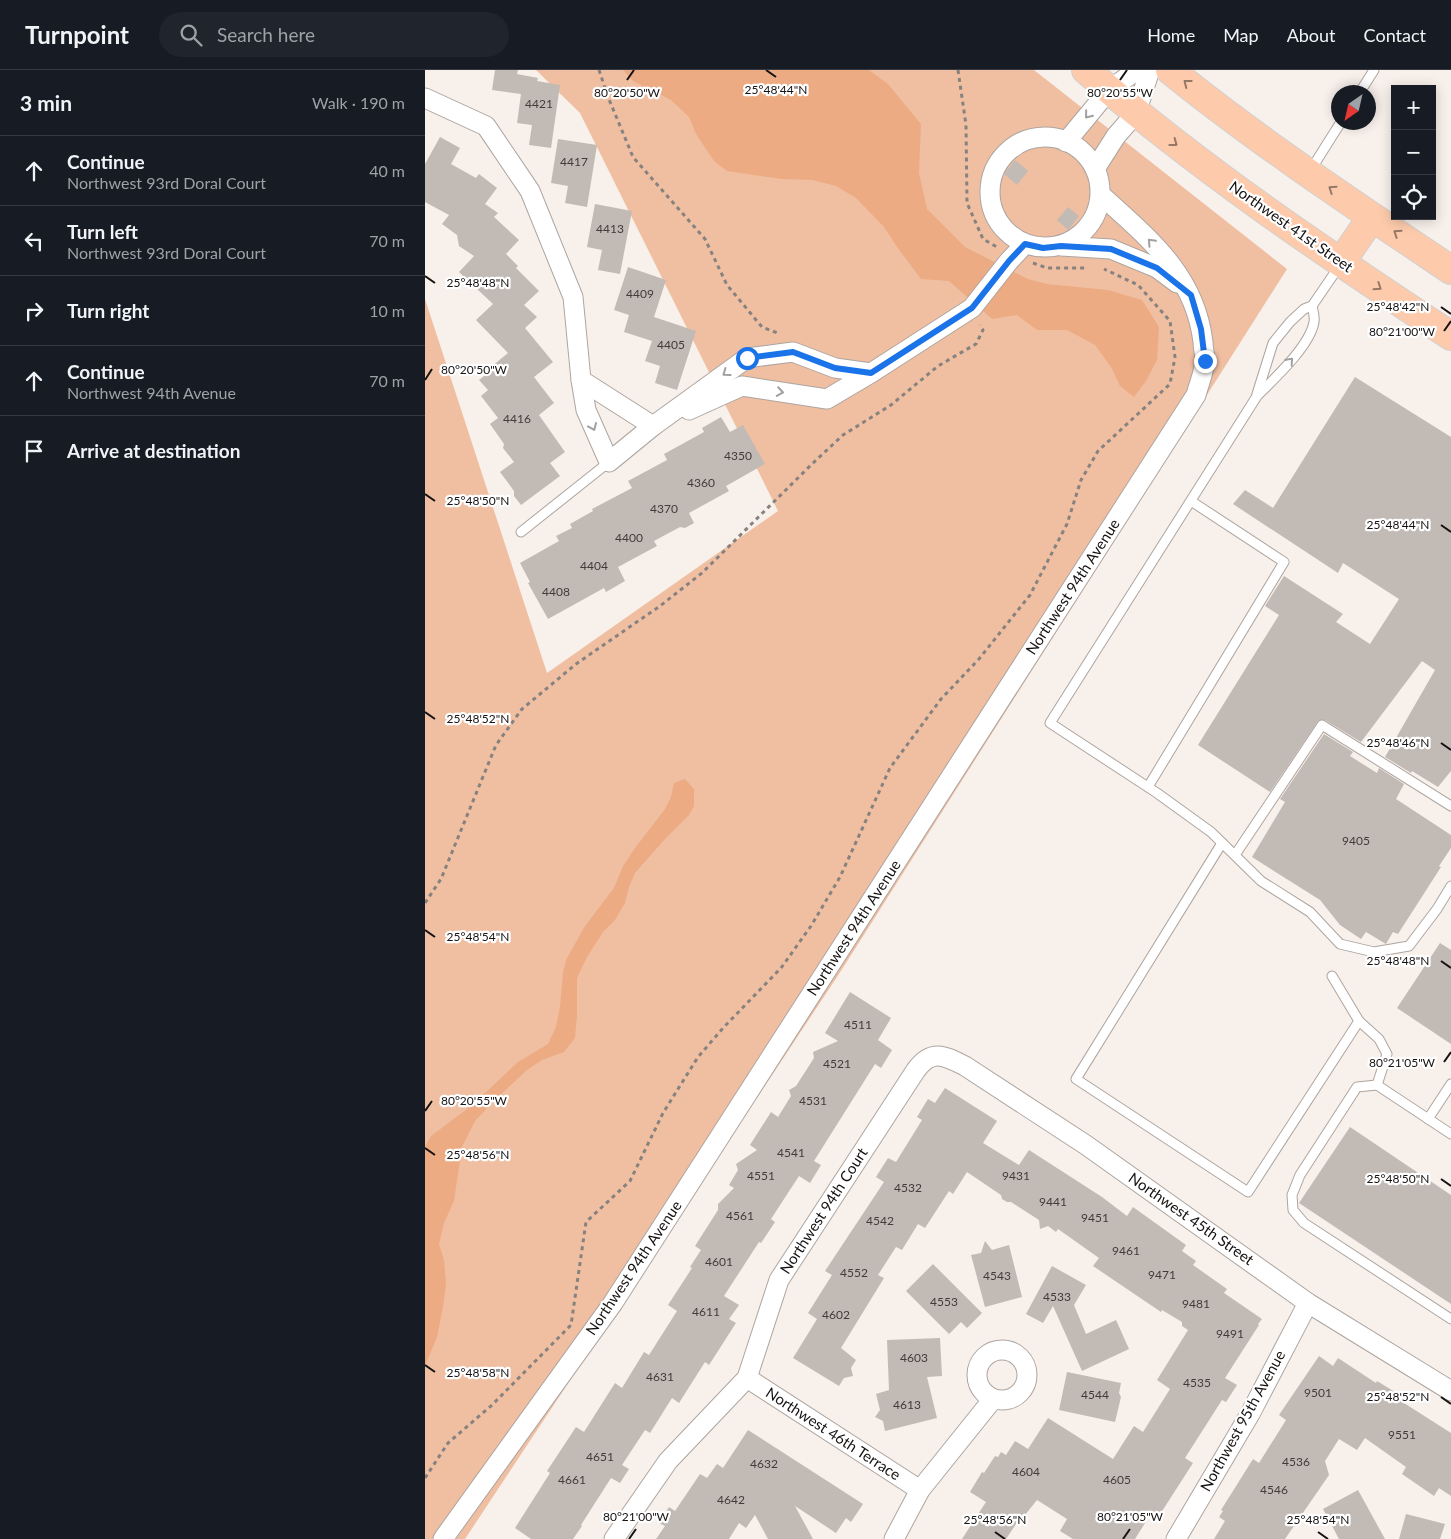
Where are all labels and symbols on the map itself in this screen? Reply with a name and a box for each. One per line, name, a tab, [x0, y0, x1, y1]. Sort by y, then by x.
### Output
one-way arrow	[1183, 80, 1192, 89]
text: 25°48'44"N	[745, 82, 807, 97]
text: 80°20'50"W	[594, 85, 661, 100]
text: 80°20'55"W	[1087, 85, 1154, 100]
north arrow	[1331, 85, 1376, 130]
house number: 4421	[525, 96, 553, 111]
one-way arrow	[1086, 109, 1094, 118]
one-way arrow	[1168, 137, 1177, 145]
house number: 4417	[560, 154, 588, 169]
street label: Northwest 41st Street	[1226, 177, 1357, 276]
one-way arrow	[1328, 186, 1338, 195]
house number: 4413	[596, 221, 624, 236]
one-way arrow	[1393, 230, 1403, 239]
one-way arrow	[1148, 239, 1157, 248]
text: 25°48'48"N	[447, 275, 509, 290]
one-way arrow	[1372, 281, 1382, 290]
house number: 4409	[626, 286, 654, 301]
text: 25°48'42"N	[1367, 299, 1429, 314]
text: 80°21'00"W	[1369, 324, 1436, 339]
house number: 4405	[657, 337, 685, 352]
route start	[736, 347, 759, 370]
route end	[1194, 350, 1217, 373]
one-way arrow	[1284, 358, 1293, 367]
text: 80°20'50"W	[441, 362, 508, 377]
one-way arrow	[722, 367, 732, 376]
one-way arrow	[776, 386, 784, 396]
house number: 4416	[503, 411, 531, 426]
one-way arrow	[587, 422, 598, 431]
house number: 4350	[724, 448, 752, 463]
house number: 4360	[687, 475, 715, 490]
text: 25°48'50"N	[447, 493, 509, 508]
house number: 4370	[650, 501, 678, 516]
street label: Northwest 94th Avenue	[1021, 515, 1123, 658]
text: 25°48'44"N	[1367, 517, 1429, 532]
house number: 4400	[615, 530, 643, 545]
house number: 4404	[580, 558, 608, 573]
house number: 4408	[542, 584, 570, 599]
text: 25°48'52"N	[447, 711, 509, 726]
text: 25°48'46"N	[1367, 735, 1429, 750]
house number: 9405	[1342, 833, 1370, 848]
street label: Northwest 94th Avenue	[802, 856, 904, 999]
text: 25°48'54"N	[447, 929, 509, 944]
text: 25°48'48"N	[1367, 953, 1429, 968]
house number: 4511	[844, 1017, 872, 1032]
text: 80°21'05"W	[1369, 1055, 1436, 1070]
house number: 4521	[823, 1056, 851, 1071]
text: 80°20'55"W	[441, 1093, 508, 1108]
house number: 4531	[799, 1093, 827, 1108]
street label: Northwest 94th Court	[776, 1143, 871, 1277]
house number: 4541	[777, 1145, 805, 1160]
text: 25°48'56"N	[447, 1147, 509, 1162]
house number: 4551	[747, 1168, 775, 1183]
house number: 9431	[1002, 1168, 1030, 1183]
street label: Northwest 45th Street	[1126, 1168, 1258, 1269]
text: 25°48'50"N	[1367, 1171, 1429, 1186]
house number: 4532	[894, 1180, 922, 1195]
house number: 9441	[1039, 1194, 1067, 1209]
street label: Northwest 94th Avenue	[581, 1197, 685, 1338]
house number: 4561	[726, 1208, 754, 1223]
house number: 9451	[1081, 1210, 1109, 1225]
house number: 4542	[866, 1213, 894, 1228]
house number: 9461	[1112, 1243, 1140, 1258]
house number: 4601	[705, 1254, 733, 1269]
house number: 4552	[840, 1265, 868, 1280]
house number: 9471	[1148, 1267, 1176, 1282]
house number: 4543	[983, 1268, 1011, 1283]
house number: 4533	[1043, 1289, 1071, 1304]
house number: 4553	[930, 1294, 958, 1309]
house number: 9481	[1182, 1296, 1210, 1311]
house number: 4611	[692, 1304, 720, 1319]
house number: 4602	[822, 1307, 850, 1322]
house number: 9491	[1216, 1326, 1244, 1341]
street label: Northwest 95th Avenue	[1196, 1347, 1288, 1494]
house number: 4603	[900, 1350, 928, 1365]
text: 25°48'58"N	[447, 1365, 509, 1380]
house number: 4631	[646, 1369, 674, 1384]
house number: 4535	[1183, 1375, 1211, 1390]
street label: Northwest 46th Terrace	[763, 1383, 904, 1483]
house number: 9501	[1304, 1385, 1332, 1400]
house number: 4544	[1081, 1387, 1109, 1402]
text: 25°48'52"N	[1367, 1389, 1429, 1404]
house number: 4613	[893, 1397, 921, 1412]
house number: 9551	[1388, 1427, 1416, 1442]
house number: 4651	[586, 1449, 614, 1464]
house number: 4536	[1282, 1454, 1310, 1469]
house number: 4632	[750, 1456, 778, 1471]
house number: 4604	[1012, 1464, 1040, 1479]
house number: 4661	[558, 1472, 586, 1487]
house number: 4605	[1103, 1472, 1131, 1487]
house number: 4546	[1260, 1482, 1288, 1497]
house number: 4642	[717, 1492, 745, 1507]
text: 80°21'00"W	[603, 1509, 670, 1524]
text: 80°21'05"W	[1097, 1509, 1164, 1524]
text: 25°48'56"N	[964, 1512, 1026, 1527]
text: 25°48'54"N	[1287, 1512, 1349, 1527]

